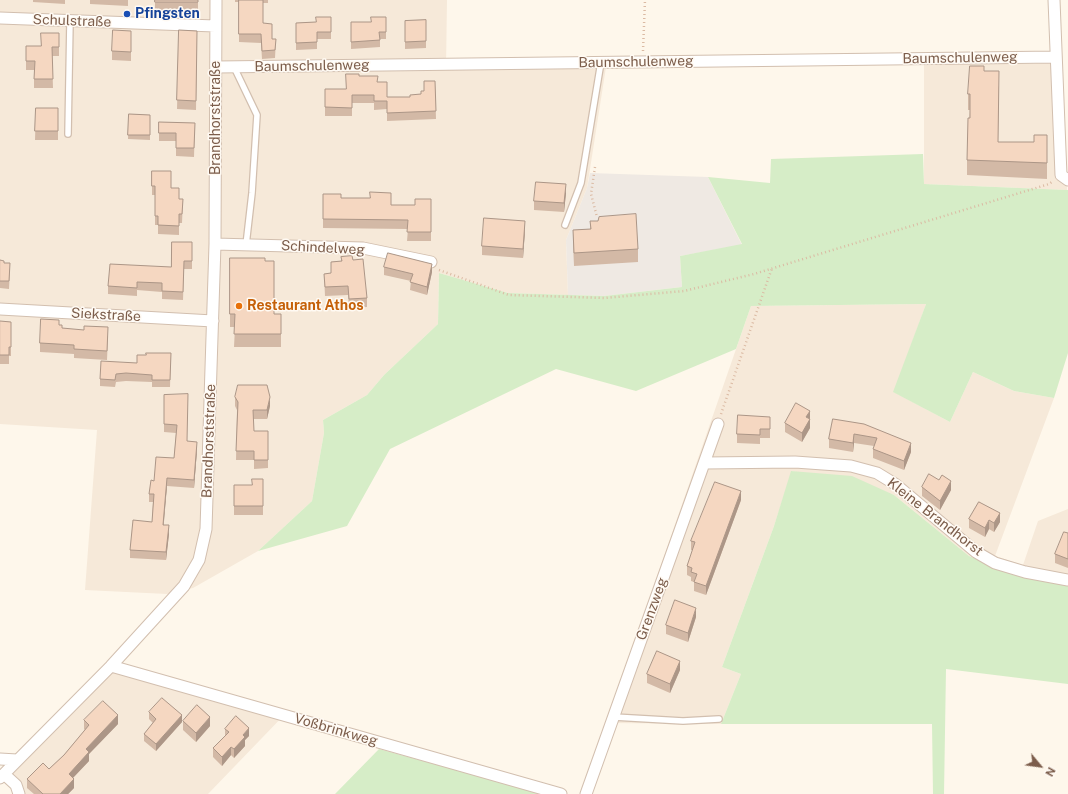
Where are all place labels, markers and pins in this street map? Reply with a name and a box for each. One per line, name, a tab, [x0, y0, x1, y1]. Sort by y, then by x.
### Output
place label: Pfingsten	[135, 6, 200, 22]
marker: Pfingsten	[122, 9, 132, 19]
place label: Restaurant Athos	[247, 298, 364, 314]
marker: Restaurant Athos	[234, 301, 244, 311]

